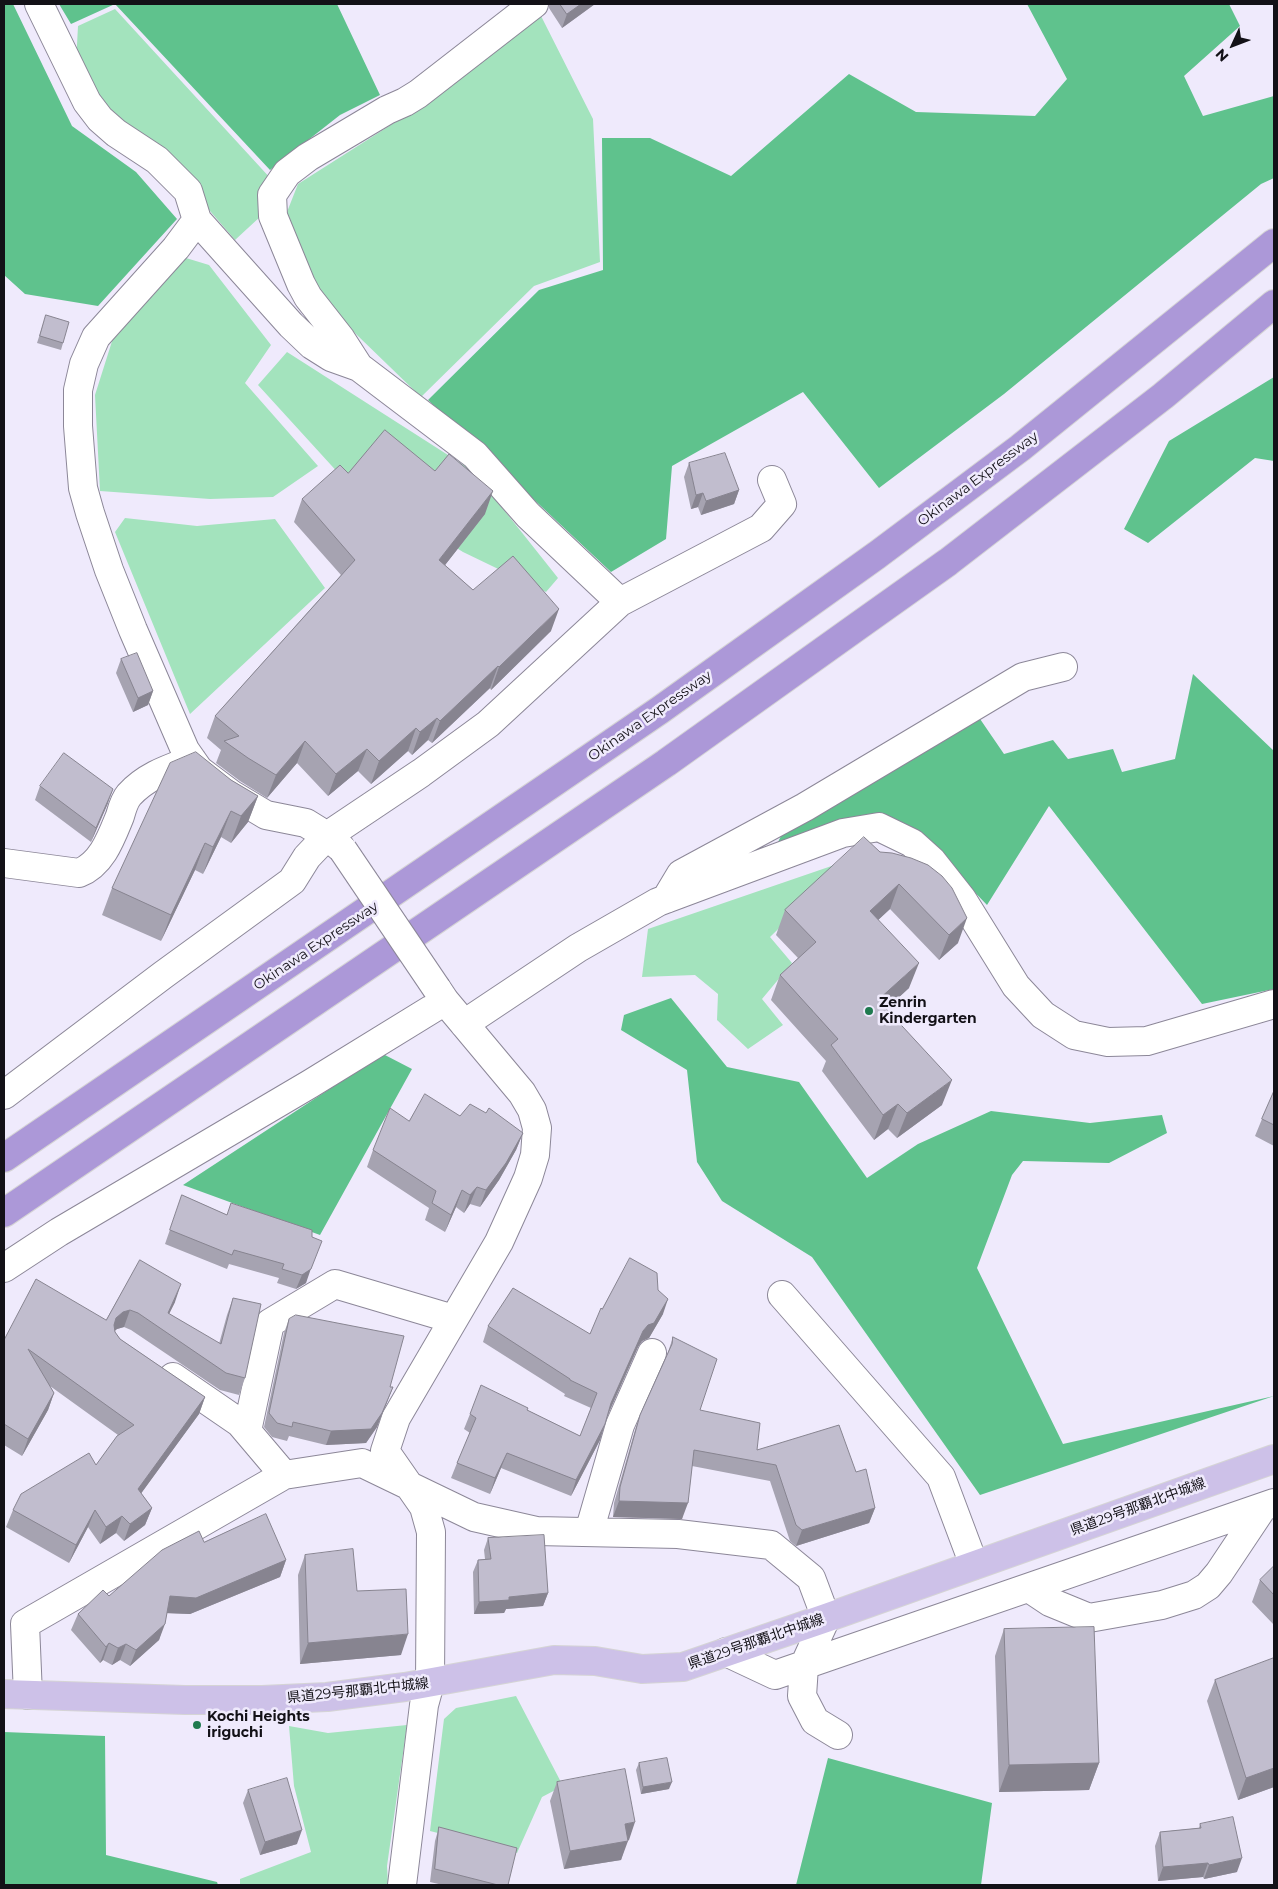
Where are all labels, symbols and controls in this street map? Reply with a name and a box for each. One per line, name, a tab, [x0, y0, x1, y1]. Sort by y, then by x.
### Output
north arrow	[1208, 20, 1258, 70]
text: N	[1212, 45, 1232, 66]
street label: Okinawa Expressway	[914, 428, 1042, 530]
street label: Okinawa Expressway	[585, 667, 715, 765]
street label: Okinawa Expressway	[251, 898, 381, 994]
place label: Zenrin Kindergarten	[879, 995, 977, 1028]
marker: Zenrin Kindergarten	[863, 1005, 875, 1017]
street label: 県道29号那覇北中城線	[1068, 1475, 1208, 1539]
street label: 県道29号那覇北中城線	[686, 1611, 826, 1673]
street label: 県道29号那覇北中城線	[286, 1675, 430, 1707]
place label: Kochi Heights iriguchi	[207, 1709, 310, 1741]
marker: Kochi Heights iriguchi	[191, 1719, 203, 1731]

